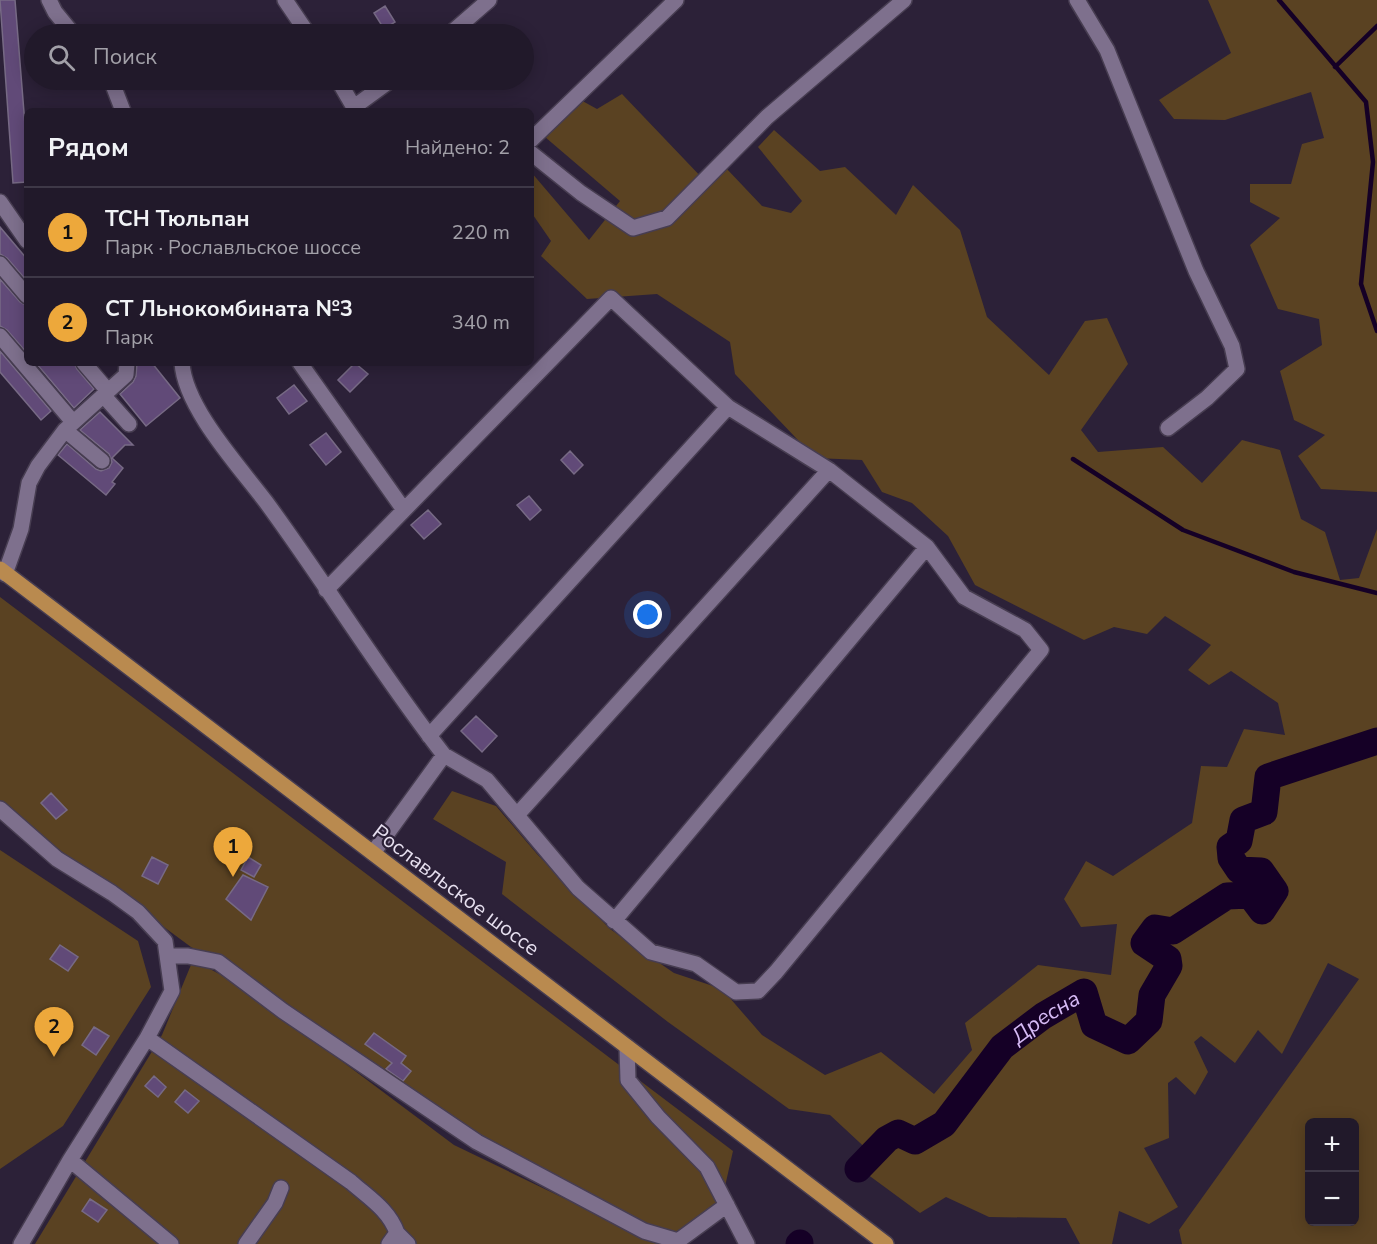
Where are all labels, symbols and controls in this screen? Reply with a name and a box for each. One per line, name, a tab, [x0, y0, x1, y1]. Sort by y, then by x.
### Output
search box	[24, 24, 534, 90]
icon: search	[45, 41, 78, 74]
text: Поиск	[93, 42, 157, 72]
text: Рядом	[48, 130, 129, 165]
text: Найдено: 2	[405, 134, 510, 161]
text: ТСН Тюльпан	[105, 204, 250, 234]
text: 1	[62, 219, 74, 246]
text: 220 m	[452, 219, 510, 246]
text: Парк · Рославльское шоссе	[105, 234, 361, 261]
text: СТ Льнокомбината №3	[105, 294, 353, 324]
text: 2	[62, 309, 74, 336]
text: 340 m	[452, 309, 510, 336]
text: Парк	[105, 324, 153, 351]
your location	[633, 600, 662, 629]
street label: Рославльское шоссе	[367, 818, 545, 962]
pin: 1	[214, 828, 252, 877]
water label: Дресна	[1003, 984, 1086, 1052]
pin: 2	[34, 1008, 74, 1057]
map controls	[1305, 1118, 1359, 1226]
button: +	[1305, 1118, 1359, 1172]
button: −	[1305, 1172, 1359, 1226]

